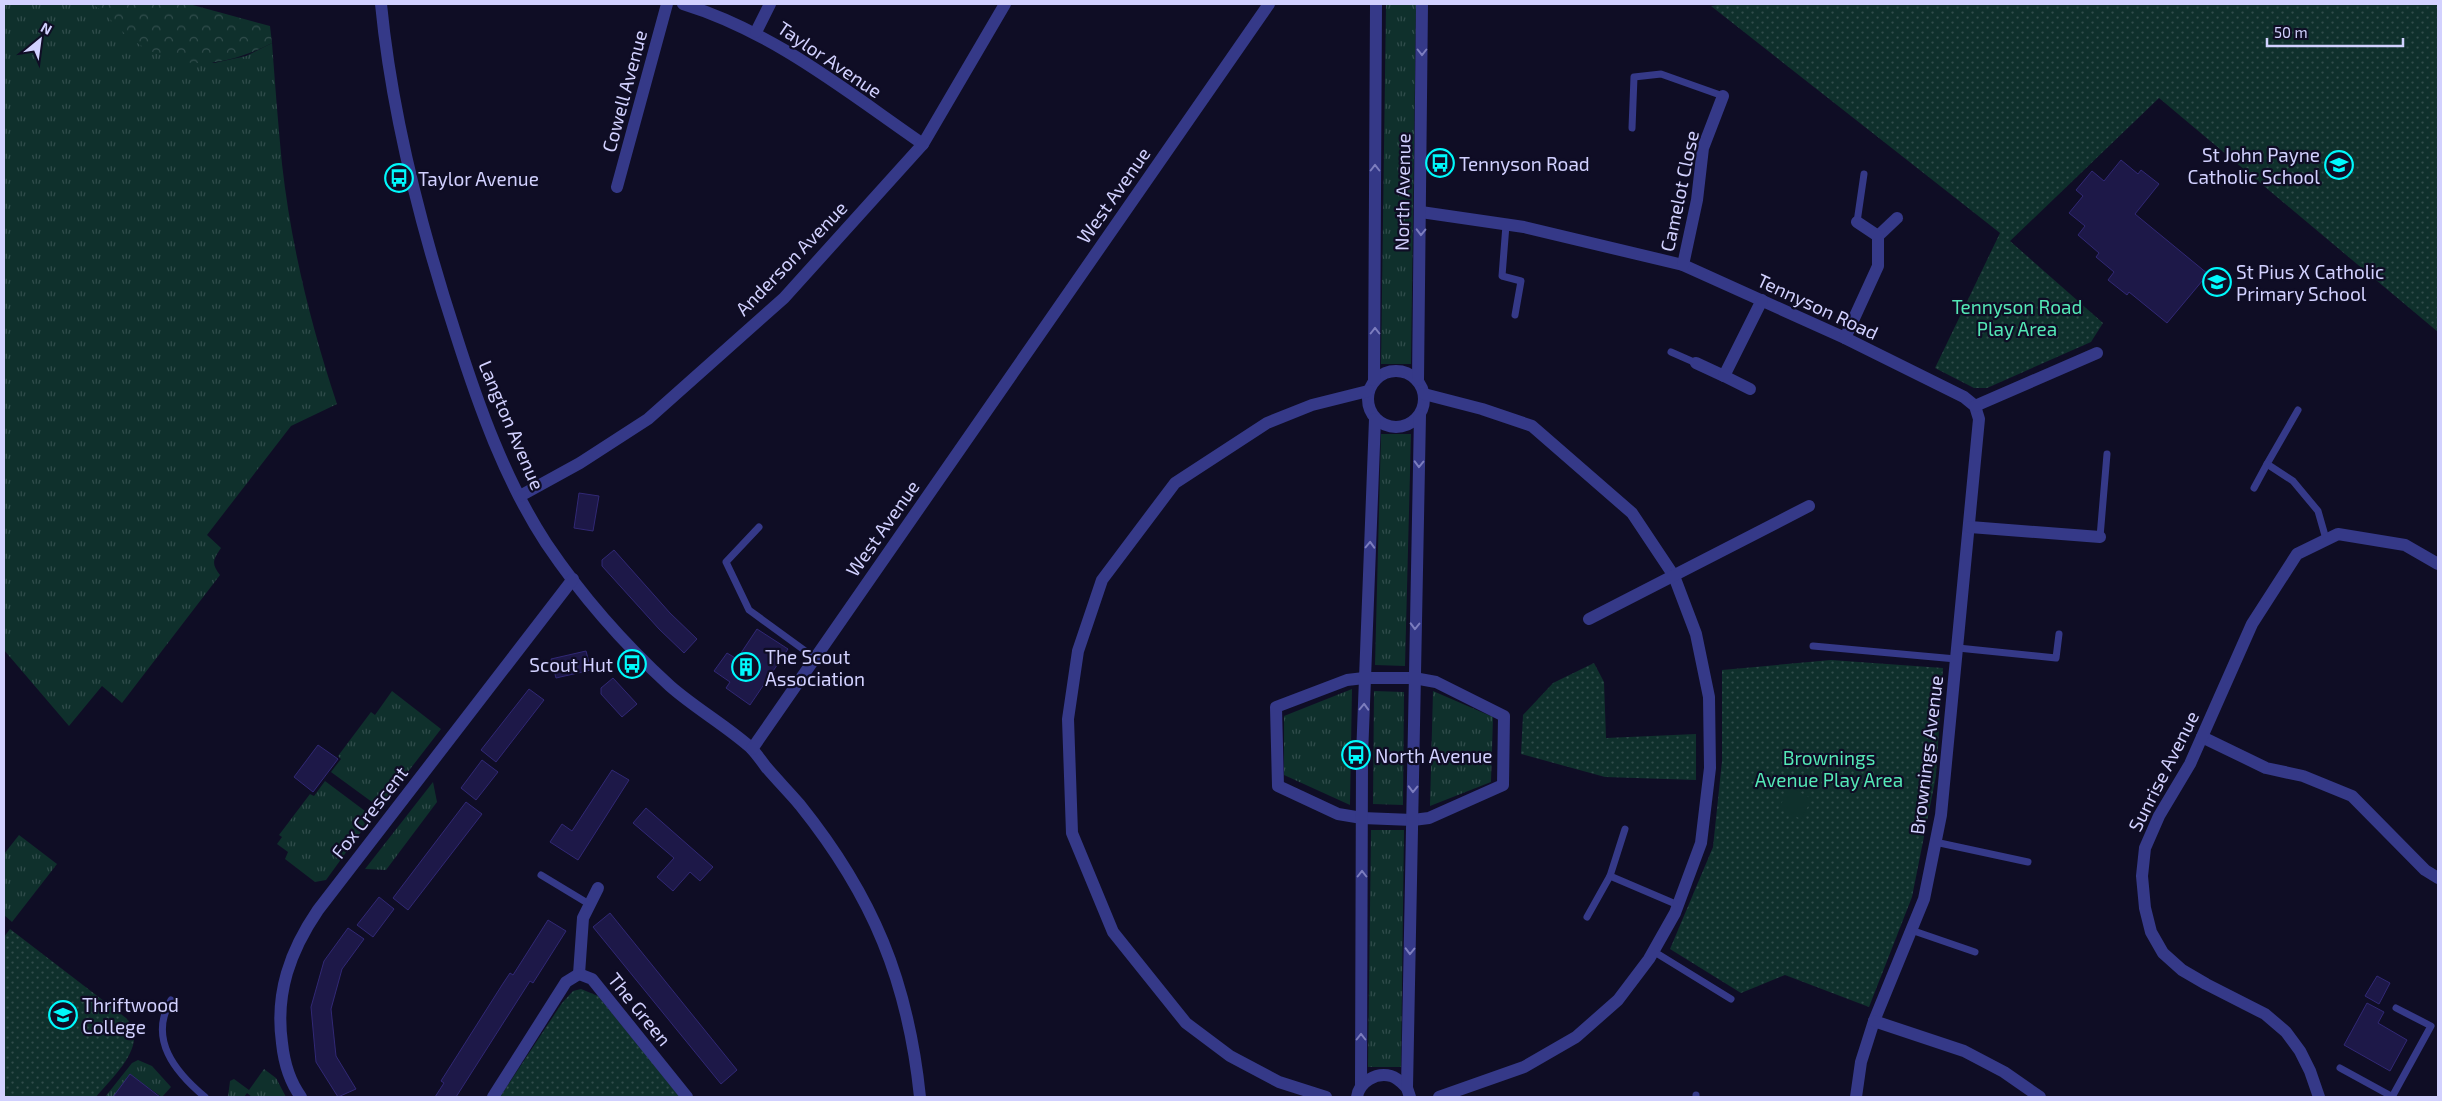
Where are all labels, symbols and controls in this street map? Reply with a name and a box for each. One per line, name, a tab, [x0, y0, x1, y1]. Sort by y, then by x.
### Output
north arrow	[15, 15, 65, 65]
scale bar	[2267, 15, 2403, 47]
street label: Taylor Avenue	[773, 16, 887, 102]
text: N	[38, 18, 55, 38]
text: 50 m	[2274, 23, 2308, 41]
street label: Cowell Avenue	[597, 27, 651, 155]
one-way arrow	[1417, 49, 1427, 57]
street label: Camelot Close	[1655, 128, 1703, 254]
street label: North Avenue	[1389, 133, 1415, 251]
street label: West Avenue	[1071, 142, 1155, 248]
place label: St John Payne Catholic School	[2188, 143, 2320, 188]
bus stop icon: Tennyson Road	[1425, 148, 1455, 178]
school or university icon: St John Payne Catholic School	[2324, 150, 2354, 180]
place label: Tennyson Road	[1459, 152, 1590, 175]
bus stop icon: Taylor Avenue	[384, 163, 414, 193]
one-way arrow	[1370, 164, 1380, 172]
place label: Taylor Avenue	[418, 167, 539, 190]
street label: Anderson Avenue	[730, 196, 852, 320]
one-way arrow	[1416, 229, 1426, 237]
place label: St Pius X Catholic Primary School	[2236, 260, 2384, 305]
school or university icon: St Pius X Catholic Primary School	[2202, 267, 2232, 297]
street label: Tennyson Road	[1754, 268, 1882, 344]
park label: Tennyson Road Play Area	[1952, 295, 2082, 340]
one-way arrow	[1370, 327, 1380, 334]
street label: Langton Avenue	[474, 357, 550, 493]
one-way arrow	[1414, 460, 1424, 468]
street label: West Avenue	[840, 475, 924, 581]
one-way arrow	[1365, 541, 1375, 548]
one-way arrow	[1410, 622, 1421, 630]
place label: The Scout Association	[765, 645, 865, 690]
bus stop icon: Scout Hut	[617, 649, 647, 679]
building icon: The Scout Association	[731, 652, 761, 682]
place label: Scout Hut	[529, 653, 613, 676]
street label: Brownings Avenue	[1905, 674, 1947, 836]
one-way arrow	[1358, 703, 1369, 711]
street label: Sunrise Avenue	[2123, 707, 2203, 835]
bus stop icon: North Avenue	[1341, 740, 1371, 770]
place label: North Avenue	[1375, 744, 1493, 767]
park label: Brownings Avenue Play Area	[1755, 746, 1903, 791]
street label: Fox Crescent	[326, 761, 412, 863]
one-way arrow	[1408, 785, 1418, 793]
one-way arrow	[1357, 870, 1367, 878]
one-way arrow	[1405, 948, 1415, 955]
street label: The Green	[604, 968, 676, 1050]
place label: Thriftwood College	[82, 993, 179, 1038]
school or university icon: Thriftwood College	[48, 1000, 78, 1030]
one-way arrow	[1356, 1033, 1366, 1040]

